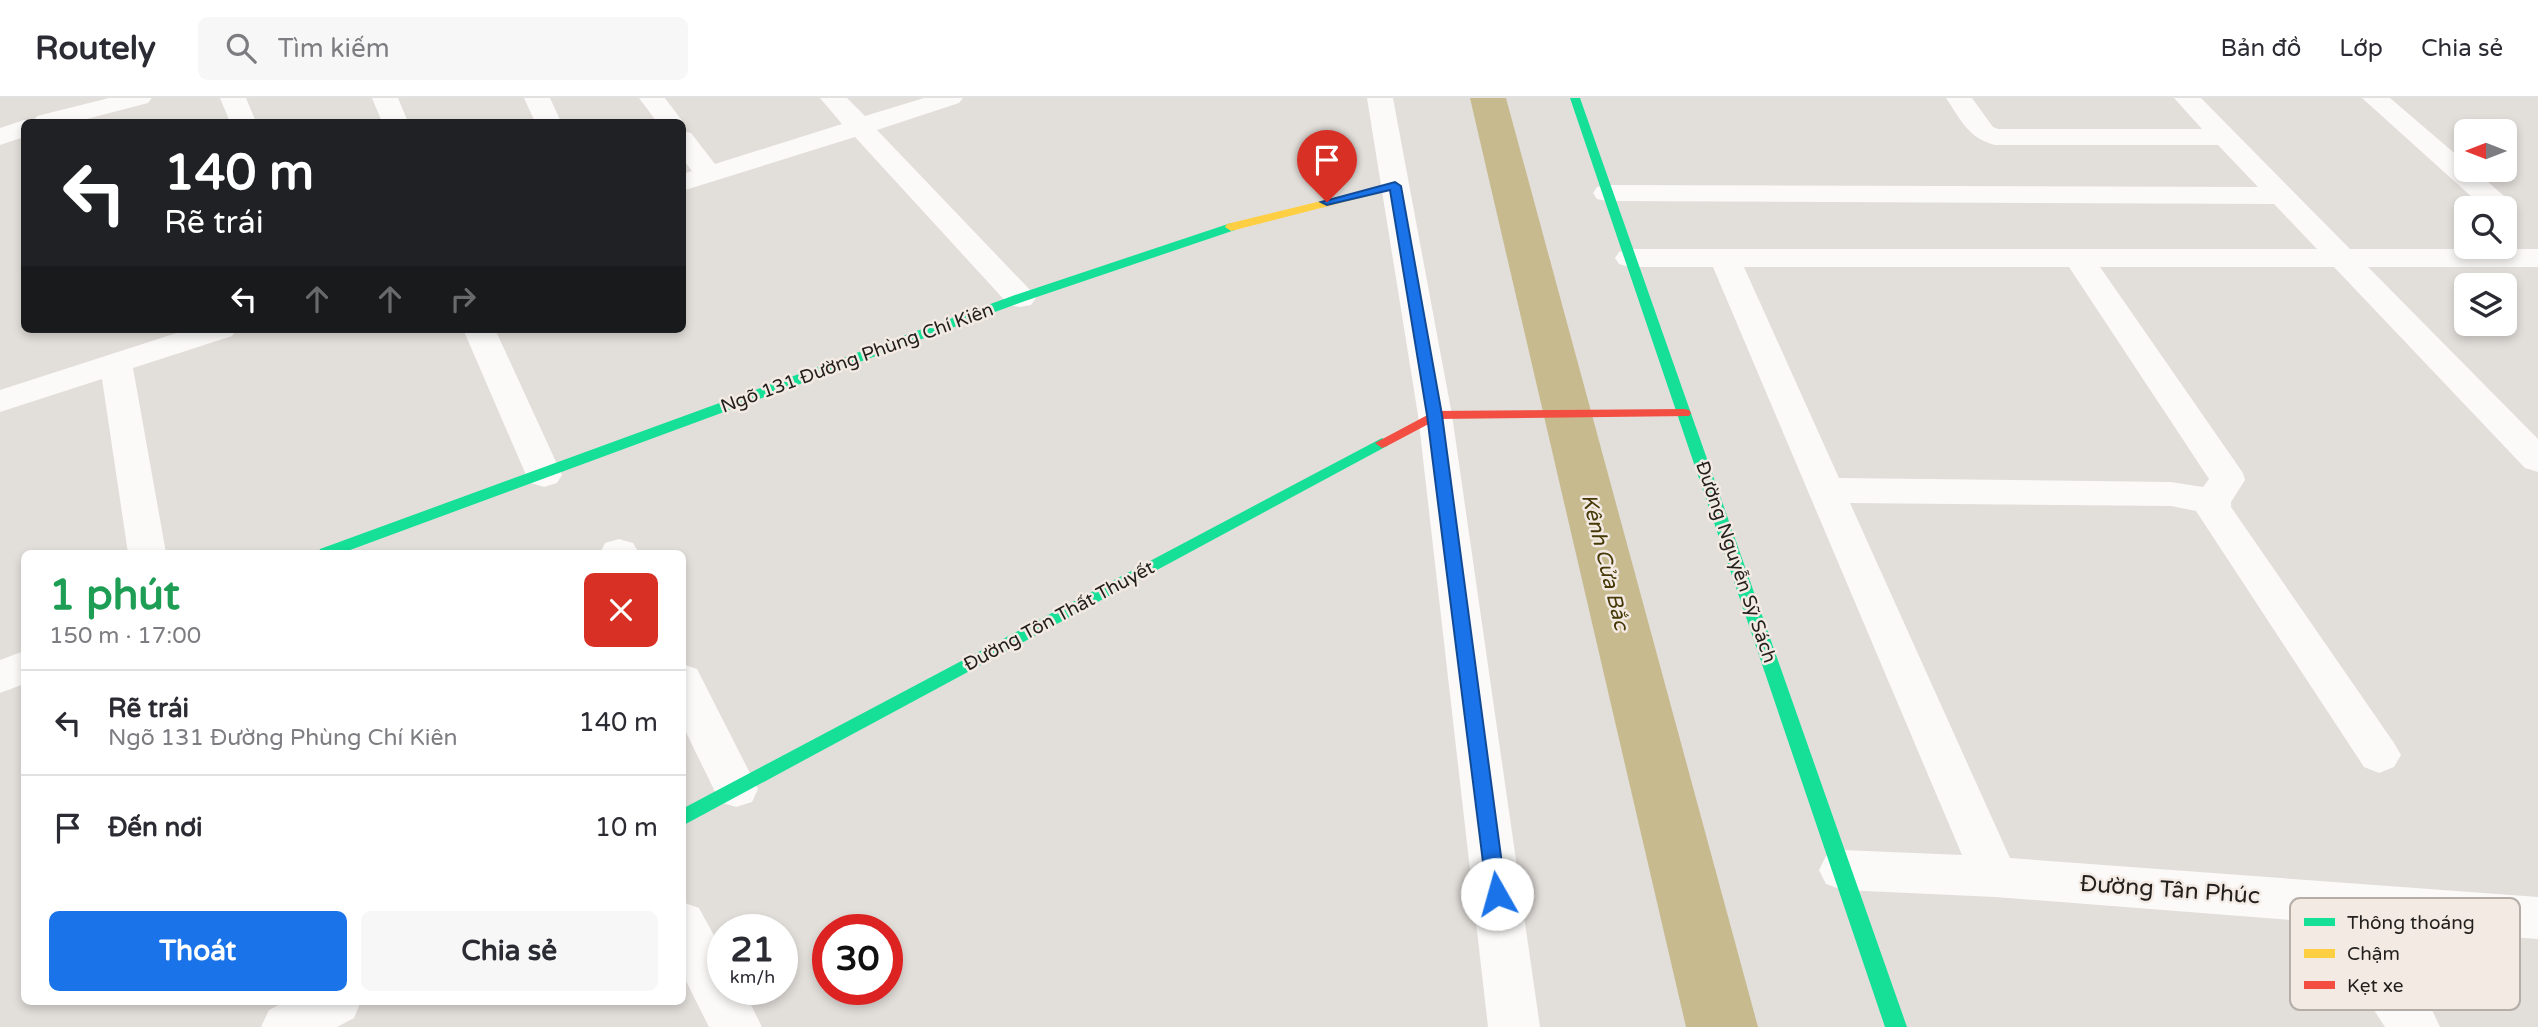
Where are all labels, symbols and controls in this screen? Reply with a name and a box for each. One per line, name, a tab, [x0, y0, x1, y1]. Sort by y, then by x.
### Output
search box	[198, 17, 688, 80]
text: Routely	[35, 29, 156, 68]
icon: search	[222, 29, 260, 67]
text: Tìm kiếm	[278, 33, 390, 64]
text: Bản đồ	[2220, 34, 2301, 63]
text: Lớp	[2339, 34, 2383, 63]
text: Chia sẻ	[2421, 34, 2503, 63]
north arrow	[2454, 119, 2516, 182]
map controls	[2454, 119, 2517, 336]
pin	[1297, 130, 1357, 202]
icon: arrive	[1308, 141, 1346, 179]
text: 140 m	[164, 144, 314, 203]
icon: left	[49, 147, 140, 238]
button: search	[2454, 196, 2517, 259]
text: Rẽ trái	[164, 204, 264, 242]
button: layers	[2454, 273, 2517, 336]
icon: left	[225, 280, 263, 318]
icon: ahead	[298, 280, 336, 318]
icon: ahead	[371, 280, 409, 318]
icon: right	[444, 280, 482, 318]
street label: Ngõ 131 Đường Phùng Chí Kiên	[718, 298, 996, 418]
street label: Đường Nguyễn Sỹ Sách	[1691, 458, 1781, 666]
water label: Kênh Cửa Bắc	[1576, 491, 1634, 634]
street label: Đường Tôn Thất Thuyết	[960, 556, 1158, 676]
text: 1 phút	[49, 570, 180, 621]
button: close	[584, 573, 658, 647]
text: 150 m · 17:00	[49, 622, 201, 650]
text: Rẽ trái	[108, 693, 189, 724]
icon: left	[49, 704, 87, 742]
text: 140 m	[578, 707, 658, 738]
text: Ngõ 131 Đường Phùng Chí Kiên	[108, 724, 457, 752]
icon: arrive	[49, 809, 87, 847]
text: Đến nơi	[108, 812, 203, 843]
text: 10 m	[595, 812, 658, 843]
position arrow	[1460, 857, 1534, 931]
street label: Đường Tân Phúc	[2079, 870, 2261, 910]
legend	[2290, 898, 2520, 1010]
button: Thoát	[49, 911, 347, 991]
button: Chia sẻ	[361, 911, 658, 991]
text: Thông thoáng	[2347, 912, 2475, 934]
speed limit sign: 30	[812, 914, 903, 1005]
text: 21	[731, 929, 774, 971]
text: Chậm	[2347, 943, 2400, 965]
text: km/h	[730, 966, 775, 988]
text: Kẹt xe	[2347, 975, 2403, 997]

